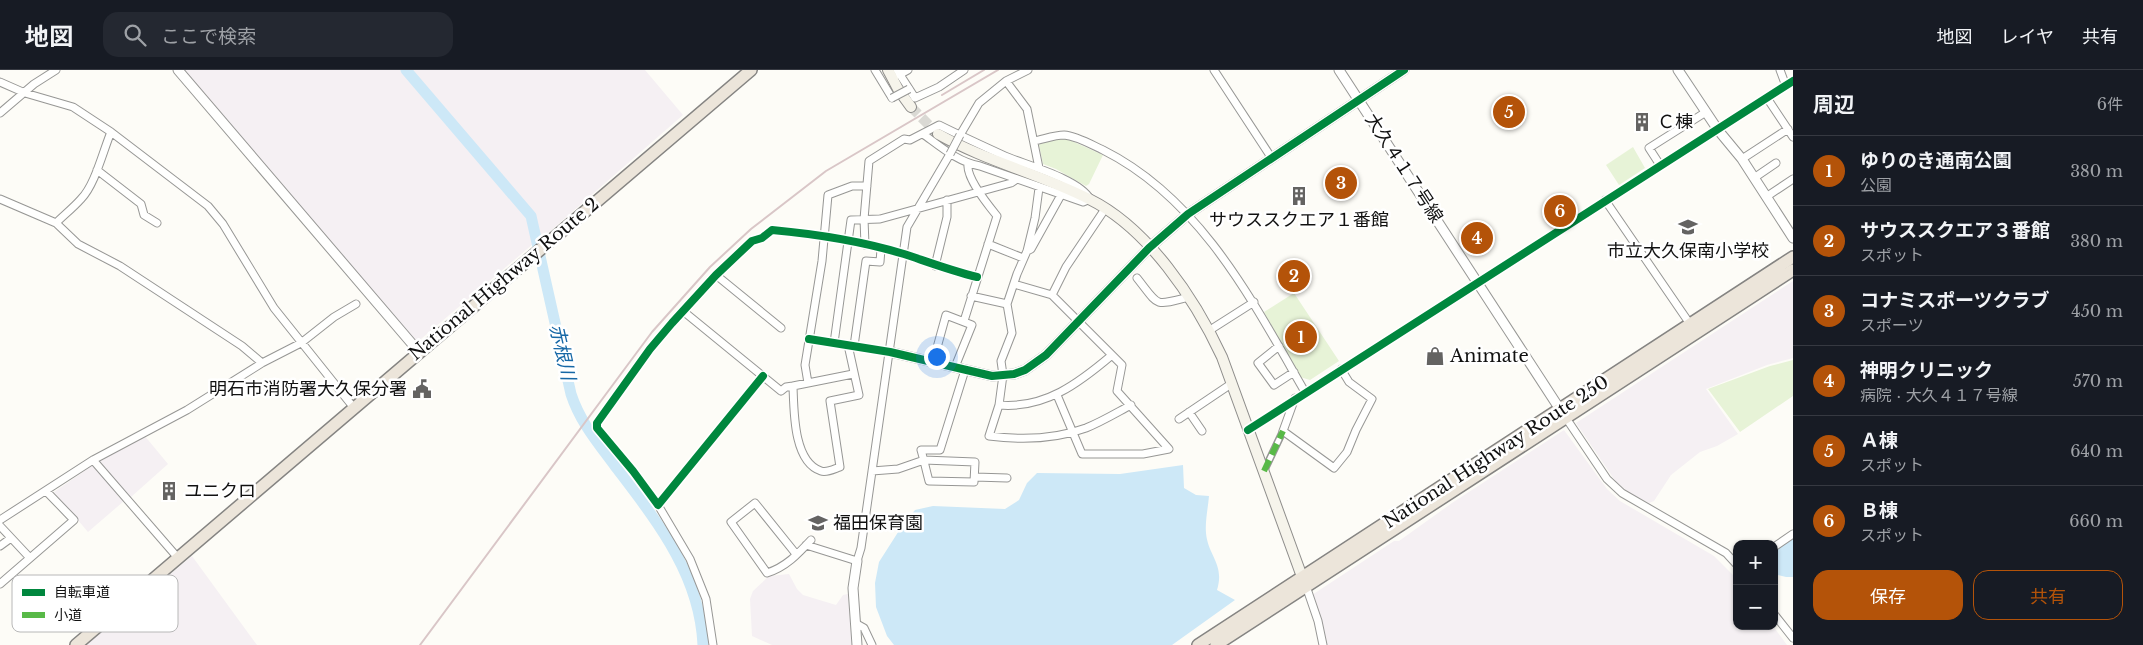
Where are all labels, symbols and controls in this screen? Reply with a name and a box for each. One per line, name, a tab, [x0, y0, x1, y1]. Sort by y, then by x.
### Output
search box	[103, 12, 453, 57]
icon: search	[121, 21, 149, 49]
text: 地図	[25, 22, 73, 51]
text: ここで検索	[161, 25, 256, 48]
text: 地図	[1937, 26, 1973, 48]
text: レイヤ	[2001, 26, 2054, 48]
text: 共有	[2082, 26, 2118, 48]
text: 周辺	[1813, 92, 1855, 118]
pin: 5	[1493, 93, 1525, 131]
text: 6件	[2097, 94, 2123, 114]
street label: 大久４１７号線	[1360, 109, 1448, 227]
building icon: Ｃ棟	[1631, 111, 1653, 133]
place label: Ｃ棟	[1657, 111, 1693, 133]
text: ゆりのき通南公園	[1860, 149, 2011, 172]
text: 1	[1826, 161, 1832, 181]
text: 380 m	[2070, 161, 2123, 181]
pin: 3	[1325, 164, 1357, 202]
text: 公園	[1860, 175, 1892, 195]
building icon: サウススクエア１番館	[1288, 185, 1310, 207]
pin: 6	[1544, 192, 1576, 230]
street label: National Highway Route 2	[404, 193, 604, 365]
place label: サウススクエア１番館	[1209, 209, 1389, 231]
school or university icon: 市立大久保南小学校	[1677, 216, 1699, 238]
pin: 4	[1461, 219, 1493, 257]
text: サウススクエア３番館	[1860, 219, 2050, 242]
text: 2	[1824, 231, 1834, 251]
text: 380 m	[2070, 231, 2123, 251]
place label: 市立大久保南小学校	[1607, 240, 1769, 262]
text: スポット	[1860, 245, 1924, 265]
pin: 2	[1278, 257, 1310, 295]
text: コナミスポーツクラブ	[1860, 289, 2050, 312]
text: 3	[1824, 301, 1834, 321]
text: 450 m	[2071, 301, 2123, 321]
text: スポーツ	[1860, 315, 1924, 335]
pin: 1	[1285, 318, 1317, 356]
water label: 赤根川	[545, 322, 581, 384]
your location	[924, 344, 950, 370]
shop icon: Animate	[1424, 345, 1446, 367]
place label: Animate	[1449, 345, 1529, 367]
text: 神明クリニック	[1860, 359, 1993, 382]
street label: National Highway Route 250	[1379, 371, 1613, 533]
text: 4	[1824, 371, 1834, 391]
text: 570 m	[2073, 371, 2123, 391]
place label: 明石市消防署大久保分署	[209, 378, 407, 400]
public building icon: 明石市消防署大久保分署	[411, 378, 433, 400]
text: 病院 · 大久４１７号線	[1860, 385, 2018, 405]
text: Ａ棟	[1860, 429, 1898, 452]
text: 5	[1824, 441, 1834, 461]
text: 640 m	[2070, 441, 2123, 461]
text: スポット	[1860, 455, 1924, 475]
building icon: ユニクロ	[158, 480, 180, 502]
place label: ユニクロ	[184, 480, 256, 502]
text: Ｂ棟	[1860, 499, 1898, 522]
text: 6	[1824, 511, 1834, 531]
text: 660 m	[2069, 511, 2123, 531]
school or university icon: 福田保育園	[807, 512, 829, 534]
place label: 福田保育園	[833, 512, 923, 534]
text: スポット	[1860, 525, 1924, 545]
map controls	[1733, 540, 1778, 630]
button: +	[1733, 540, 1778, 585]
button: 保存	[1813, 570, 1963, 620]
button: 共有	[1973, 570, 2123, 620]
legend	[12, 575, 178, 632]
text: 自転車道	[54, 583, 110, 601]
button: −	[1733, 585, 1778, 630]
text: 小道	[54, 606, 82, 624]

